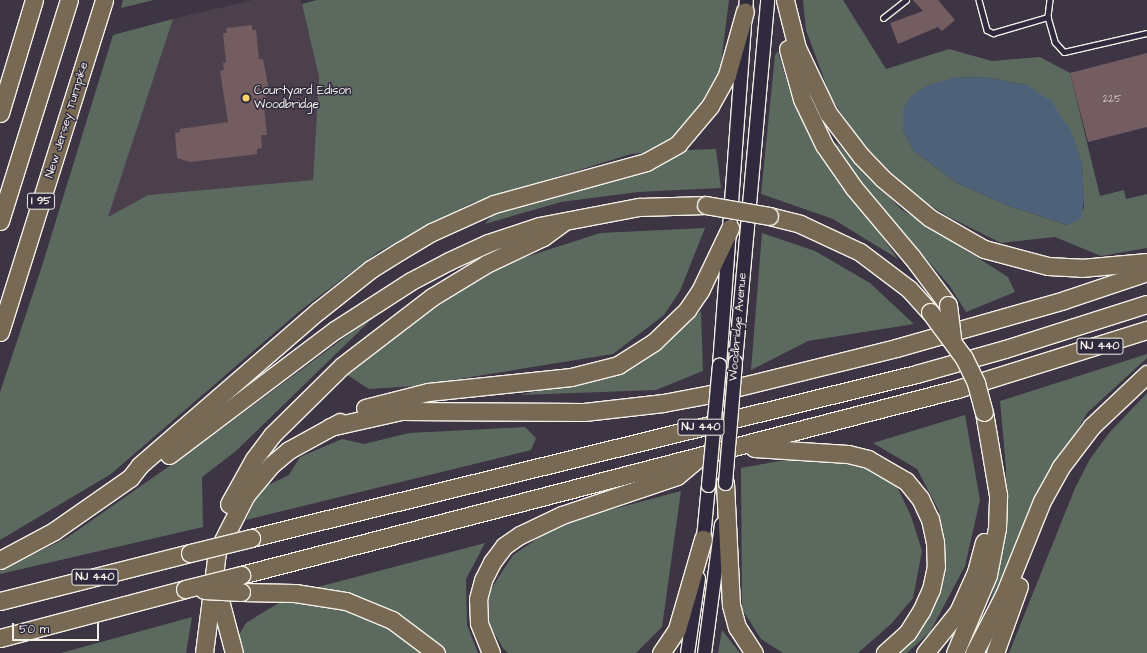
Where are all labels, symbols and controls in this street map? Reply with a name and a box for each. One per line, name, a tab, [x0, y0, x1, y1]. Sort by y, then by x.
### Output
street label: New Jersey Turnpike	[43, 60, 91, 180]
place label: Courtyard Edison Woodbridge	[254, 84, 351, 112]
marker: Courtyard Edison Woodbridge	[241, 93, 251, 103]
house number: 225	[1103, 94, 1121, 106]
road number: I 95	[26, 192, 56, 210]
street label: Woodbridge Avenue	[726, 272, 750, 382]
road number: NJ 440	[1076, 337, 1124, 355]
road number: NJ 440	[677, 418, 725, 436]
road number: NJ 440	[71, 568, 119, 586]
scale bar	[14, 615, 101, 641]
text: 50 m	[19, 621, 49, 638]

